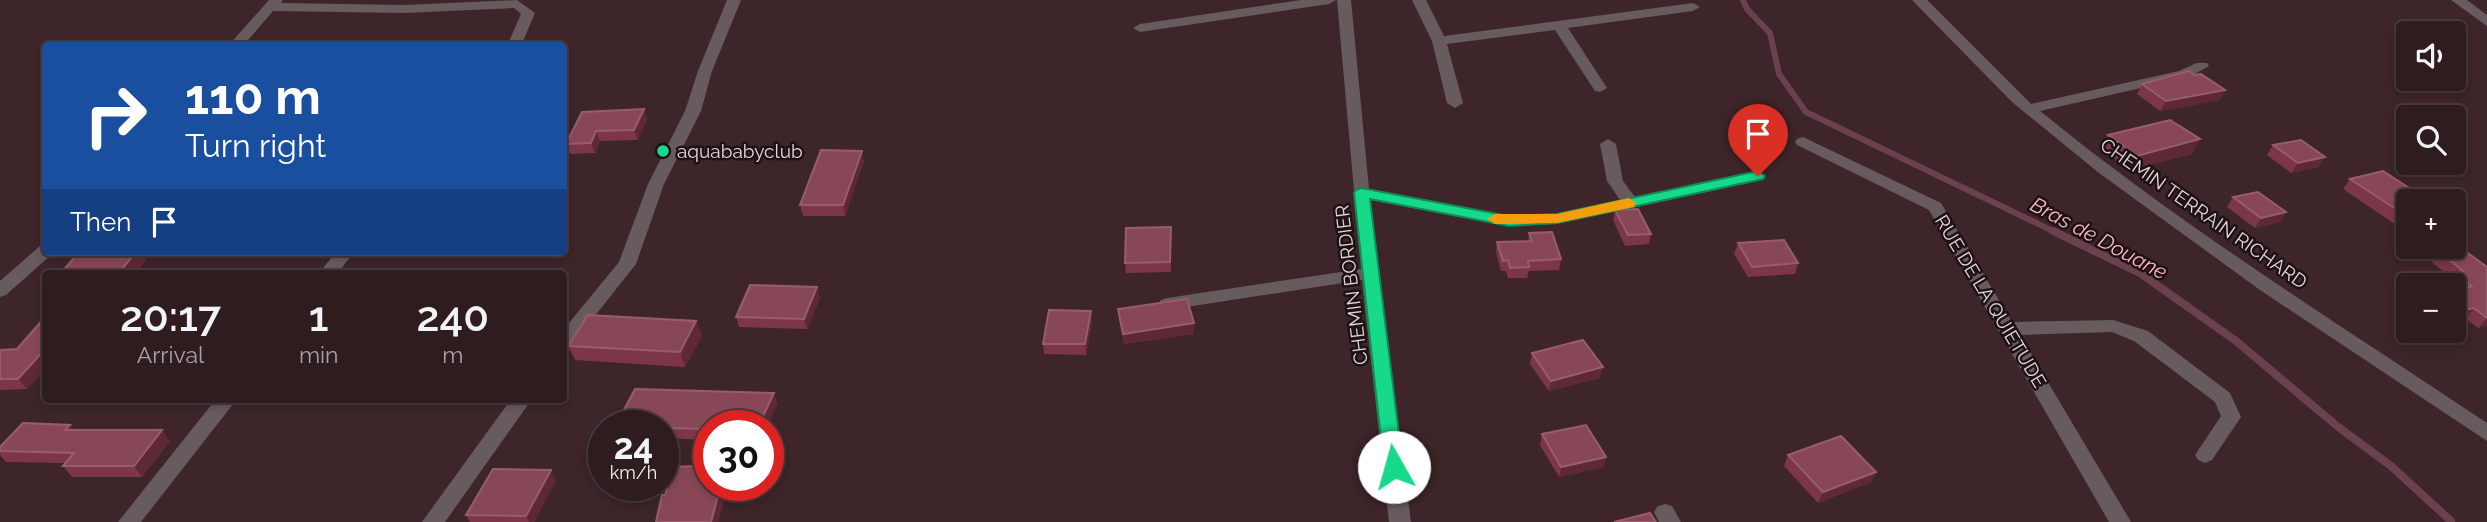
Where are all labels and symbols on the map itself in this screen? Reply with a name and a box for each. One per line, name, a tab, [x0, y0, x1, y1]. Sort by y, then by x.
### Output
pin	[1728, 104, 1788, 176]
street label: CHEMIN TERRAIN RICHARD	[2097, 133, 2311, 293]
place label: aquababyclub	[677, 140, 803, 162]
marker: aquababyclub	[655, 143, 671, 159]
water label: Bras de Douane	[2026, 192, 2172, 284]
street label: CHEMIN BORDIER	[1330, 204, 1372, 366]
street label: RUE DE LA QUIETUDE	[1931, 211, 2051, 391]
speed limit sign: 30	[693, 410, 784, 501]
position arrow	[1357, 430, 1431, 504]

